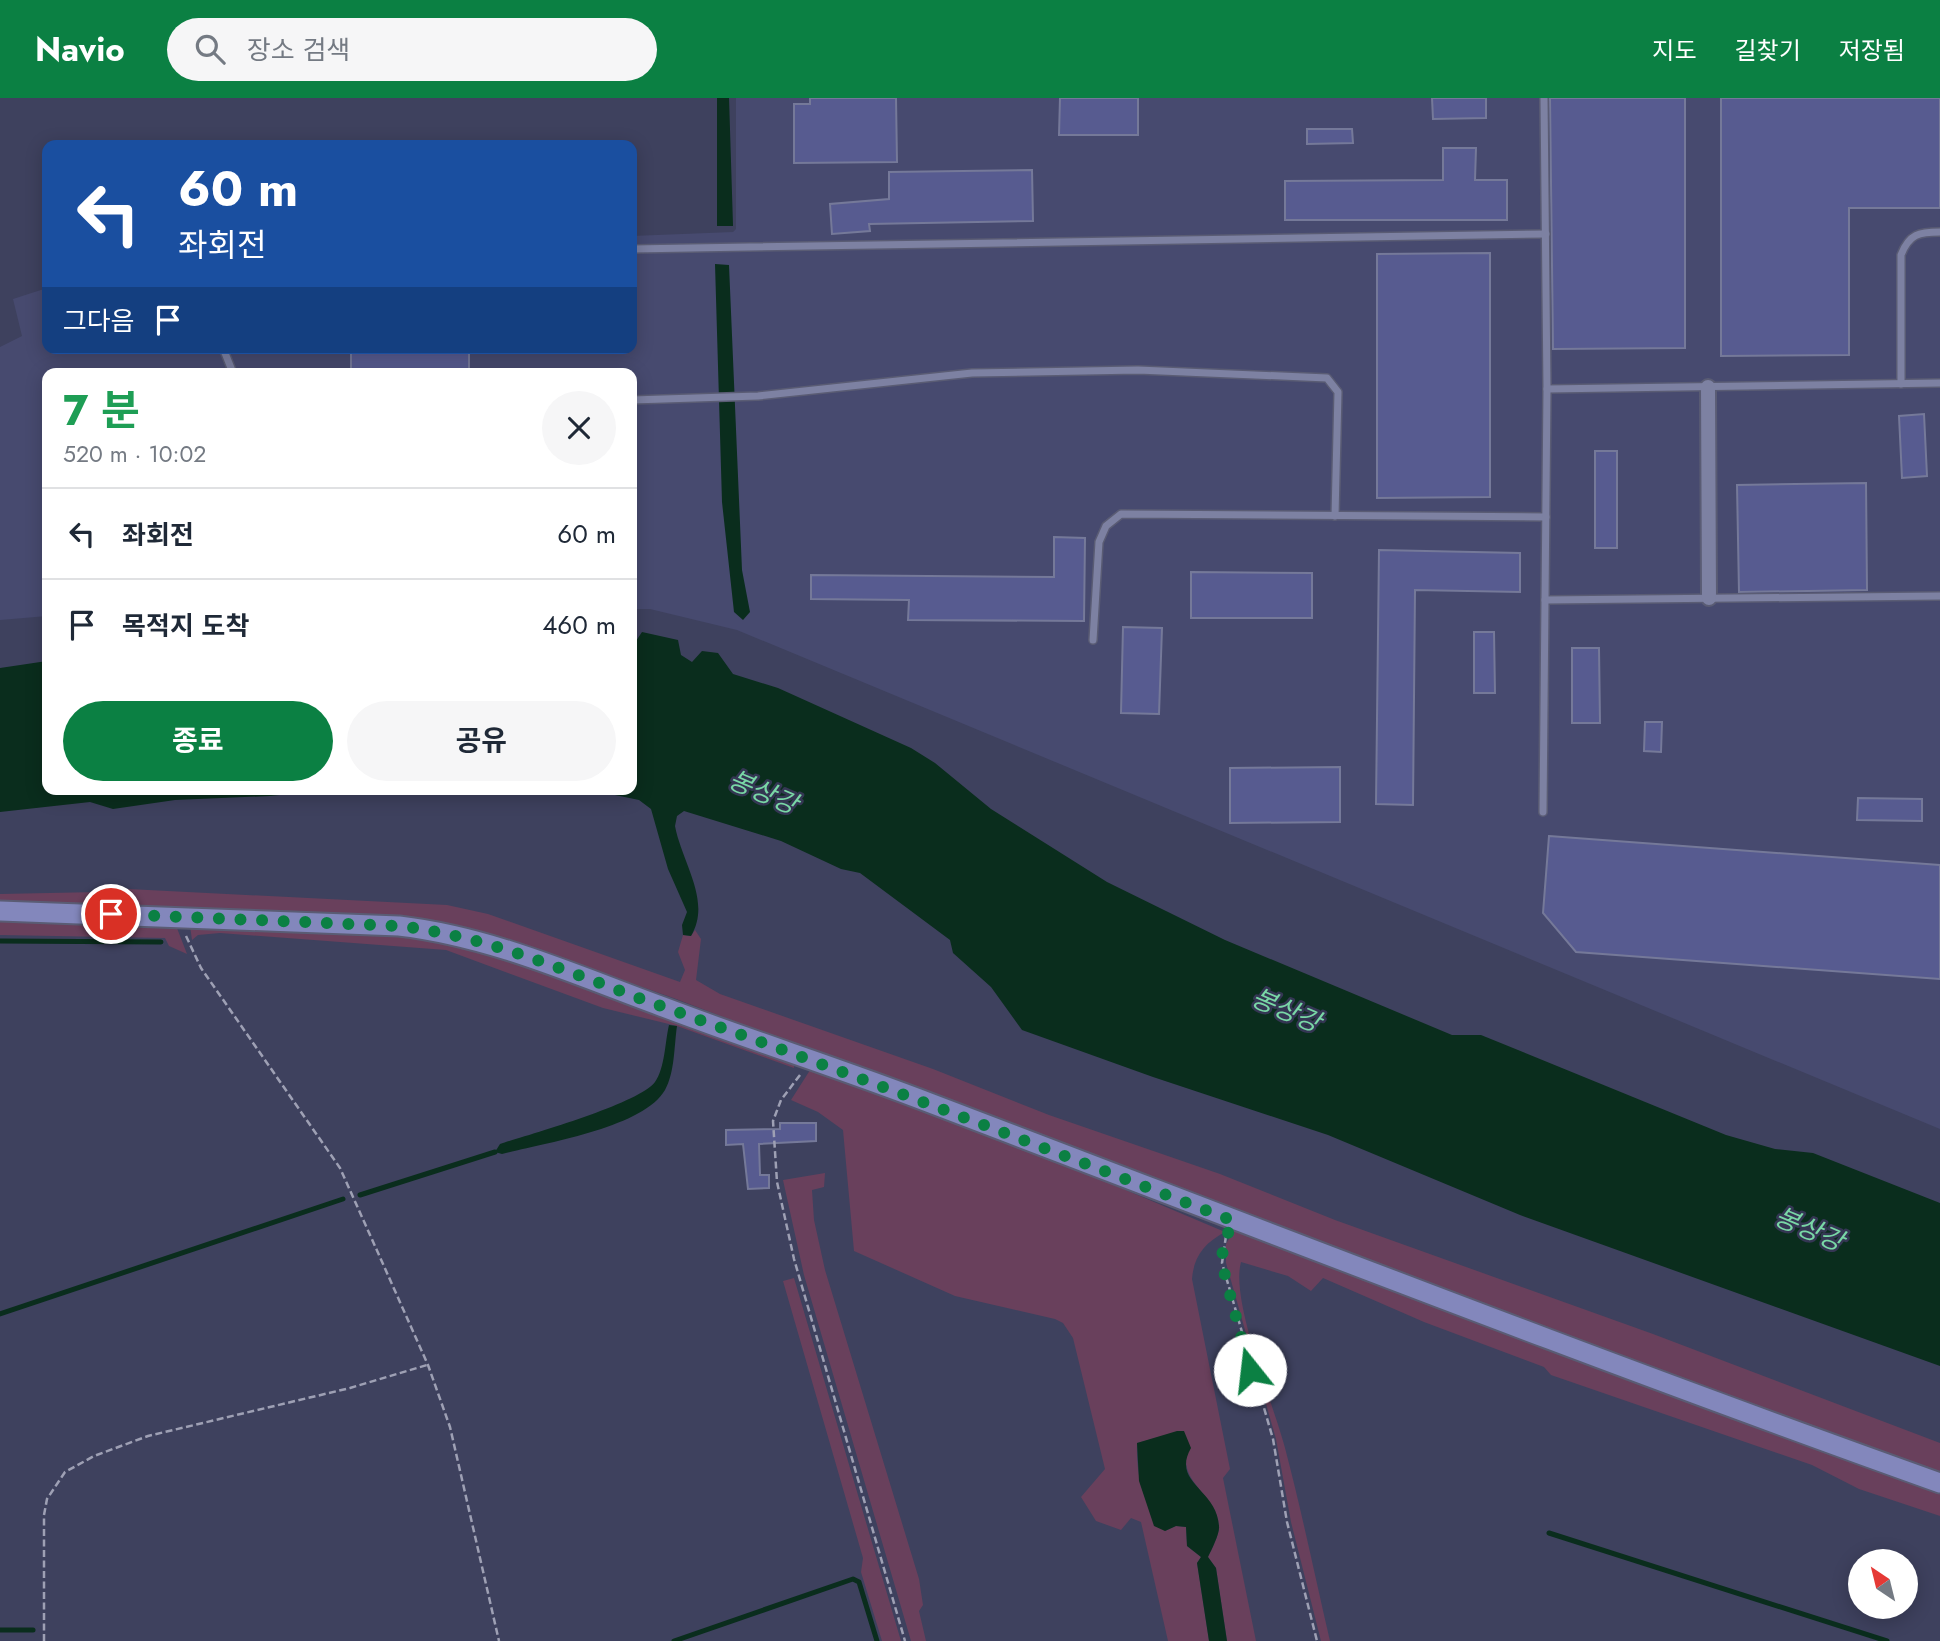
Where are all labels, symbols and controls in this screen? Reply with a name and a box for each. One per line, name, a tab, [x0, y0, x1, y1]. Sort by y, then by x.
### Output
search box	[167, 18, 657, 81]
text: Navio	[35, 26, 125, 73]
icon: search	[191, 30, 229, 68]
text: 장소 검색	[247, 31, 350, 69]
text: 지도	[1652, 33, 1697, 68]
text: 길찾기	[1735, 33, 1801, 68]
text: 저장됨	[1839, 33, 1905, 68]
text: 60 m	[178, 154, 298, 224]
icon: left	[63, 168, 154, 259]
text: 좌회전	[178, 222, 266, 268]
icon: arrive	[149, 301, 187, 339]
text: 그다음	[63, 302, 135, 340]
text: 7 분	[63, 380, 140, 441]
button: close	[542, 391, 616, 465]
text: 520 m · 10:02	[63, 437, 206, 471]
icon: left	[63, 515, 101, 553]
text: 60 m	[557, 515, 616, 553]
text: 좌회전	[122, 516, 194, 554]
icon: arrive	[63, 606, 101, 644]
text: 460 m	[542, 606, 616, 644]
text: 목적지 도착	[122, 607, 249, 645]
button: 종료	[63, 701, 333, 781]
button: 공유	[347, 701, 616, 781]
water label: 봉상강	[723, 760, 806, 825]
pin	[81, 884, 141, 944]
icon: arrive	[92, 895, 130, 933]
water label: 봉상강	[1246, 978, 1329, 1043]
water label: 봉상강	[1769, 1197, 1852, 1262]
position arrow	[1213, 1333, 1287, 1407]
north arrow	[1848, 1549, 1918, 1619]
map controls	[1848, 1549, 1918, 1619]

